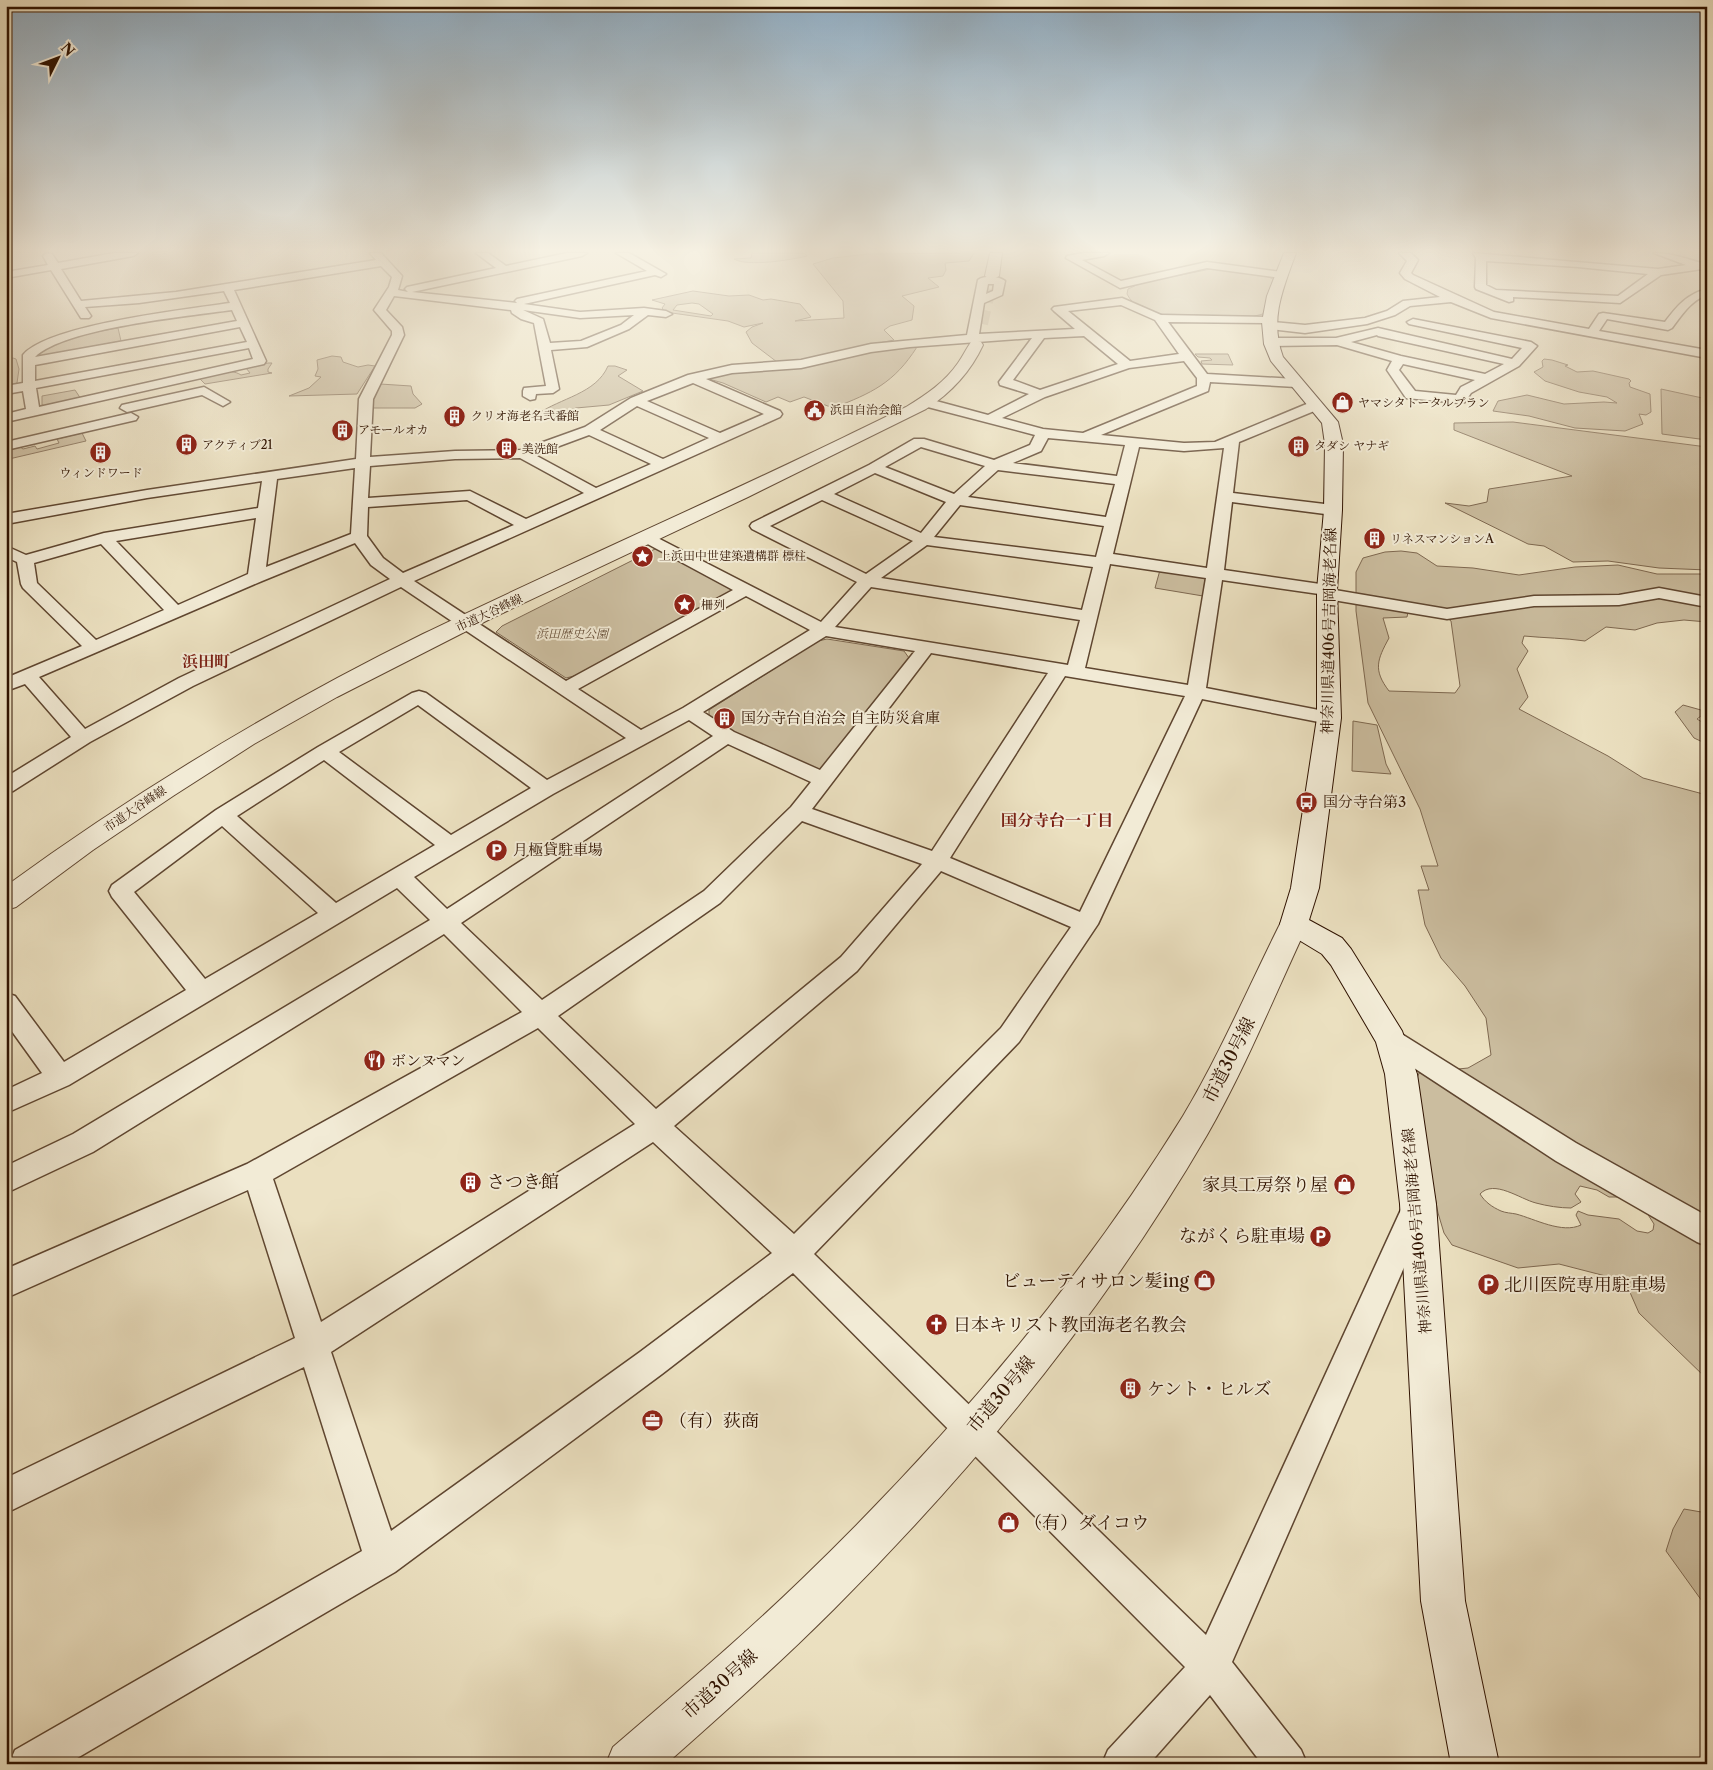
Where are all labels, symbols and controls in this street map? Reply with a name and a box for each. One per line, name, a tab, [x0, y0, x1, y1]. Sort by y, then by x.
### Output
north arrow	[32, 32, 82, 82]
text: N	[57, 39, 78, 60]
shop icon: ヤマシタトータルプラン	[1330, 391, 1354, 415]
place label: ヤマシタトータルプラン	[1358, 395, 1490, 410]
public building icon: 浜田自治会館	[802, 398, 826, 422]
place label: 浜田自治会館	[830, 402, 902, 417]
building icon: クリオ海老名弐番館	[443, 404, 467, 428]
place label: クリオ海老名弐番館	[471, 408, 579, 423]
building icon: アモールオカ	[330, 418, 354, 442]
place label: アモールオカ	[358, 422, 428, 437]
building icon: アクティブ21	[174, 433, 198, 457]
building icon: タダシ ヤナギ	[1286, 434, 1310, 458]
place label: アクティブ21	[202, 437, 273, 452]
building icon: 美洗館	[494, 437, 518, 461]
place label: タダシ ヤナギ	[1314, 438, 1389, 453]
building icon: ウィンドワード	[89, 440, 113, 464]
place label: 美洗館	[522, 441, 558, 456]
place label: ウィンドワード	[59, 465, 143, 480]
street label: 神奈川県道406号吉岡海老名線	[1317, 527, 1340, 735]
building icon: リネスマンションA	[1362, 527, 1386, 551]
place label: リネスマンションA	[1390, 531, 1495, 546]
place icon: 上浜田中世建築遺構群 標柱	[631, 544, 655, 568]
place label: 上浜田中世建築遺構群 標柱	[659, 548, 806, 563]
street label: 市道大谷峰線	[453, 591, 525, 635]
place icon: 柵列	[673, 593, 697, 617]
place label: 柵列	[701, 597, 725, 612]
park label: 浜田歴史公園	[536, 626, 610, 641]
district label: 浜田町	[182, 651, 230, 671]
building icon: 国分寺台自治会 自主防災倉庫	[713, 706, 737, 730]
place label: 国分寺台自治会 自主防災倉庫	[741, 708, 940, 727]
street label: 市道大谷峰線	[101, 782, 169, 835]
bus stop icon: 国分寺台第3	[1295, 790, 1319, 814]
place label: 国分寺台第3	[1323, 792, 1406, 811]
district label: 国分寺台一丁目	[1001, 810, 1113, 830]
parking icon: 月極貸駐車場	[485, 838, 509, 862]
place label: 月極貸駐車場	[513, 840, 603, 859]
street label: 市道30号線	[1198, 1013, 1260, 1107]
restaurant icon: ボンヌマン	[363, 1049, 387, 1073]
place label: ボンヌマン	[391, 1051, 465, 1070]
street label: 神奈川県道406号吉岡海老名線	[1398, 1127, 1435, 1335]
building icon: さつき館	[459, 1170, 483, 1194]
place label: さつき館	[487, 1171, 559, 1193]
shop icon: 家具工房祭り屋	[1332, 1173, 1356, 1197]
place label: 家具工房祭り屋	[1202, 1174, 1328, 1196]
parking icon: ながくら駐車場	[1309, 1224, 1333, 1248]
place label: ながくら駐車場	[1179, 1225, 1305, 1247]
shop icon: ビューティサロン髪ing	[1193, 1269, 1217, 1293]
place label: ビューティサロン髪ing	[1002, 1270, 1189, 1292]
parking icon: 北川医院専用駐車場	[1476, 1273, 1500, 1297]
place label: 北川医院専用駐車場	[1504, 1274, 1666, 1296]
church icon: 日本キリスト教団海老名教会	[925, 1313, 949, 1337]
place label: 日本キリスト教団海老名教会	[953, 1314, 1187, 1336]
street label: 市道30号線	[963, 1351, 1039, 1437]
building icon: ケント・ヒルズ	[1119, 1377, 1143, 1401]
place label: ケント・ヒルズ	[1147, 1378, 1272, 1400]
office icon: （有）荻商	[641, 1409, 665, 1433]
place label: （有）荻商	[669, 1410, 759, 1432]
shop icon: （有）ダイコウ	[996, 1511, 1020, 1535]
place label: （有）ダイコウ	[1024, 1512, 1149, 1534]
street label: 市道30号線	[678, 1645, 762, 1723]

